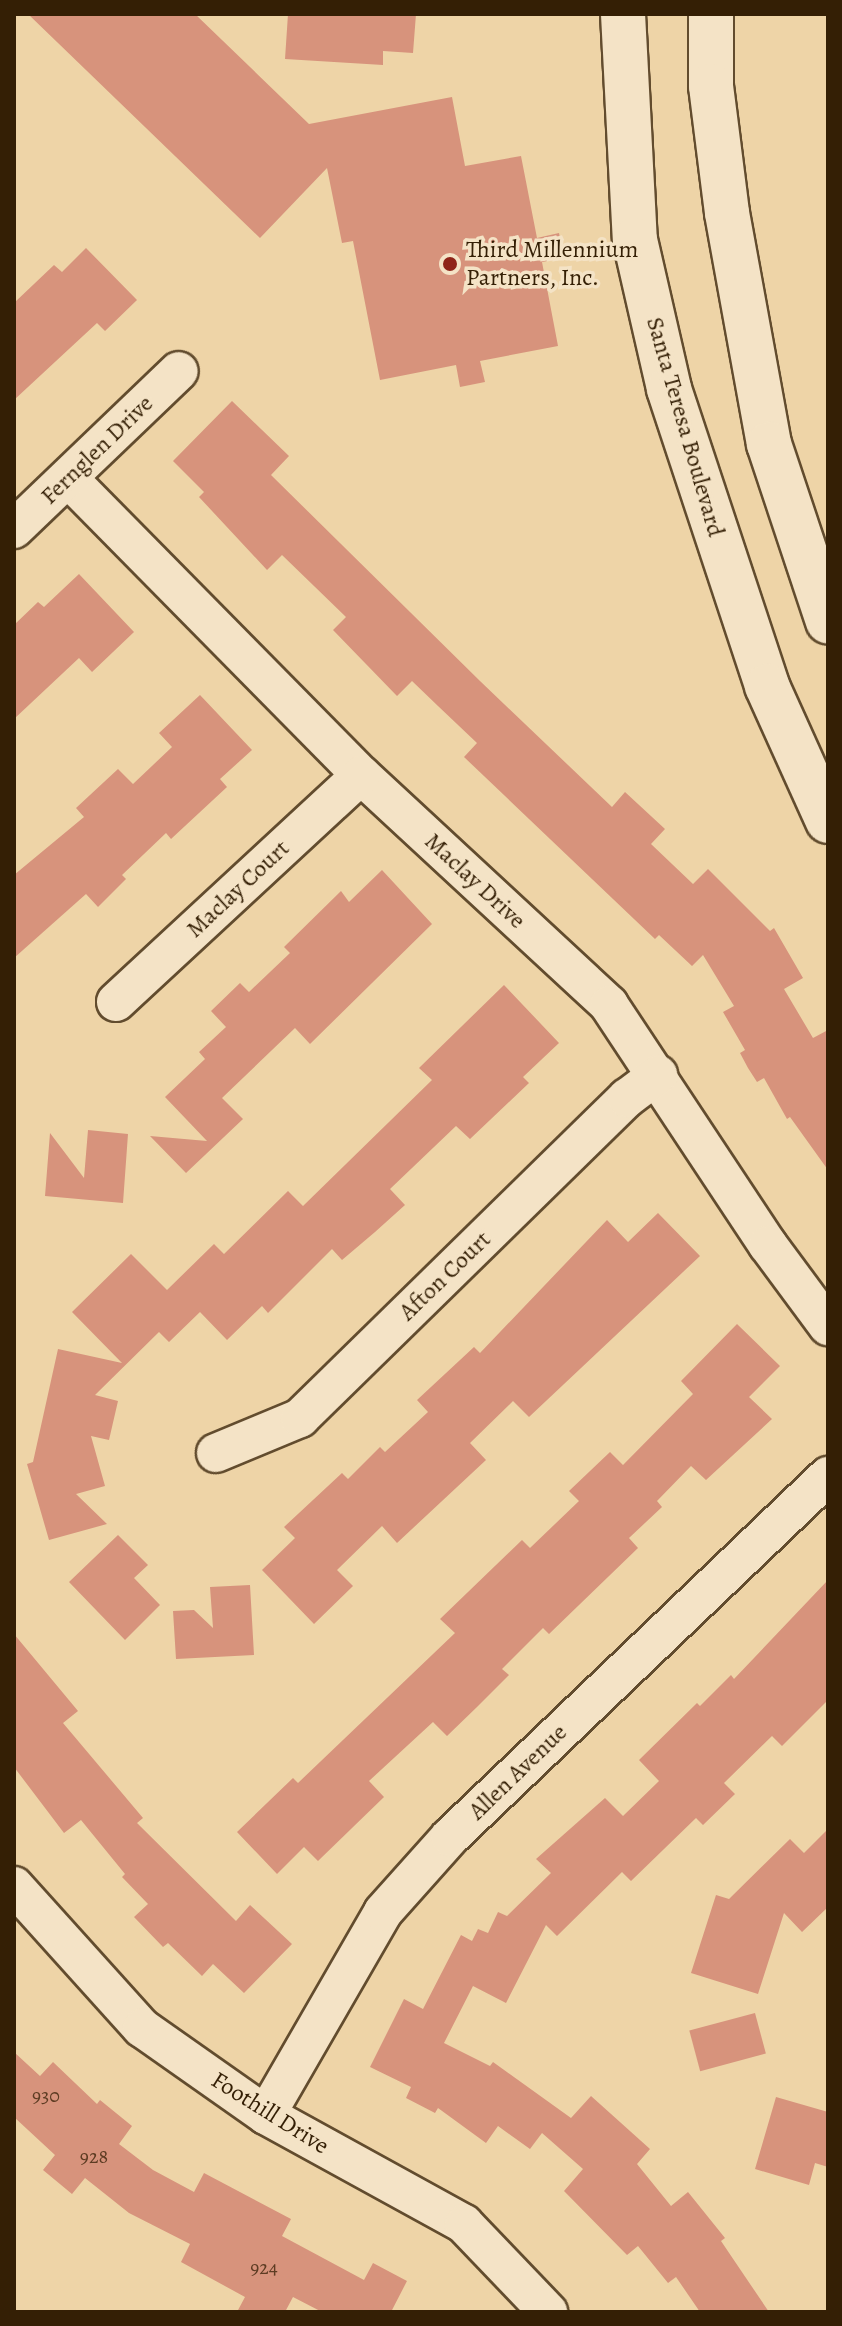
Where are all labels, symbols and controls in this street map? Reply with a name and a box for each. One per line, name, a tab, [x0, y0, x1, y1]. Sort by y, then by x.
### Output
place label: Third Millennium Partners, Inc.	[466, 236, 638, 292]
marker: Third Millennium Partners, Inc.	[441, 255, 459, 273]
street label: Santa Teresa Boulevard	[640, 314, 730, 540]
street label: Fernglen Drive	[35, 389, 159, 511]
street label: Maclay Drive	[419, 827, 531, 935]
street label: Maclay Court	[181, 834, 295, 944]
street label: Afton Court	[393, 1225, 497, 1327]
street label: Allen Avenue	[463, 1718, 573, 1826]
street label: Foothill Drive	[206, 2066, 334, 2160]
house number: 930	[32, 2083, 60, 2107]
house number: 928	[80, 2144, 108, 2168]
house number: 924	[250, 2255, 278, 2279]

